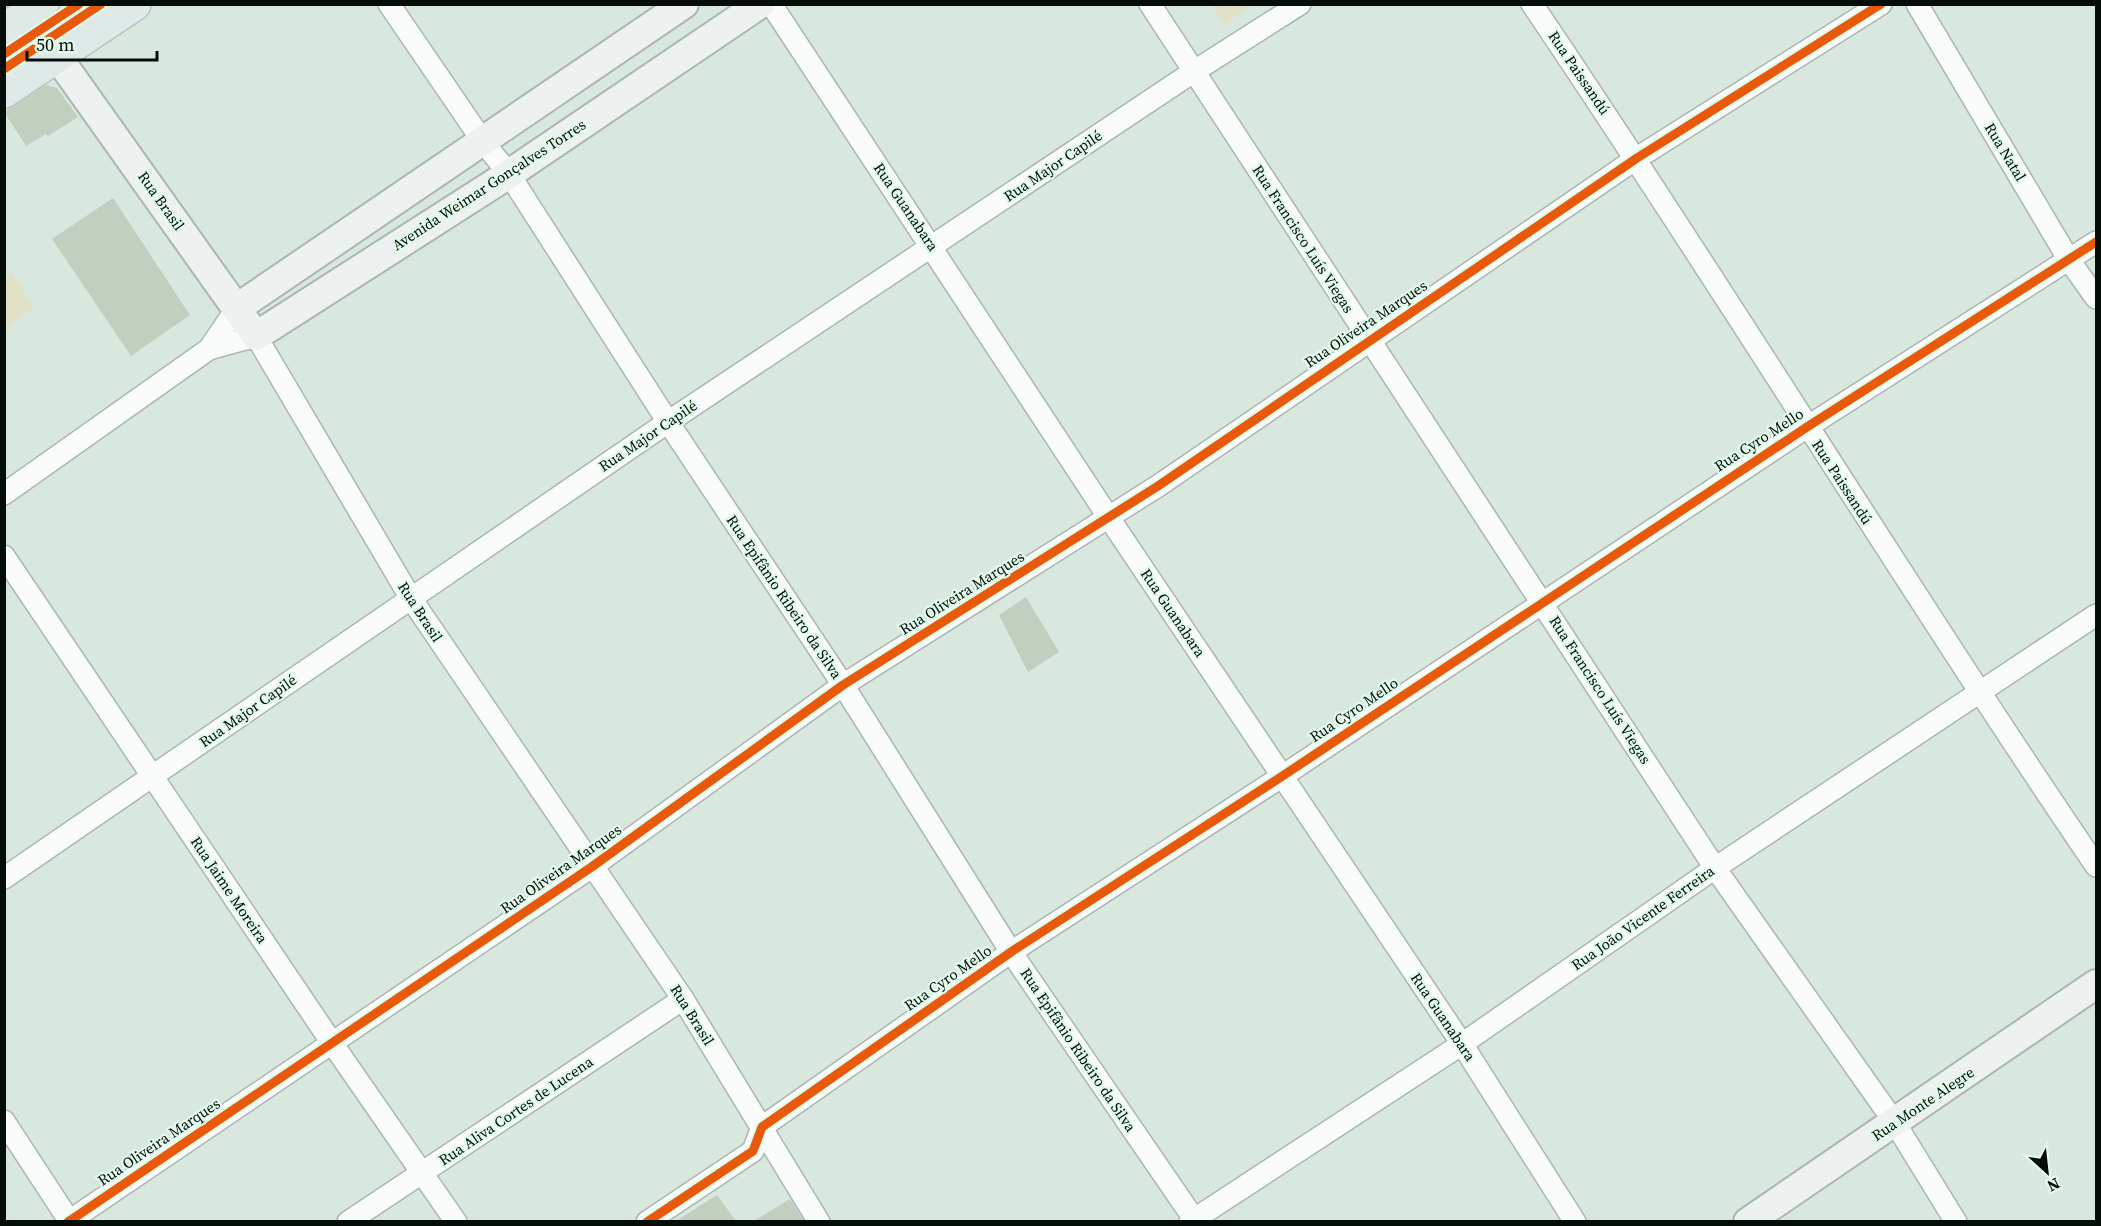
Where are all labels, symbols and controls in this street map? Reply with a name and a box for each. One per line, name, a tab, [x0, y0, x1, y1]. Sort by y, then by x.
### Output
scale bar	[27, 24, 158, 62]
street label: Rua Paissandú	[1544, 27, 1615, 119]
text: 50 m	[36, 32, 74, 57]
street label: Avenida Weimar Gonçalves Torres	[388, 114, 590, 255]
street label: Rua Natal	[1980, 119, 2031, 185]
street label: Rua Major Capilé	[999, 125, 1106, 206]
street label: Rua Guanabara	[869, 158, 944, 255]
street label: Rua Francisco Luís Viegas	[1248, 161, 1359, 317]
street label: Rua Brasil	[133, 167, 190, 235]
street label: Rua Oliveira Marques	[1300, 275, 1431, 372]
street label: Rua Major Capilé	[594, 395, 701, 476]
street label: Rua Cyro Mello	[1710, 403, 1807, 476]
street label: Rua Paissandú	[1807, 435, 1878, 528]
street label: Rua Epifânio Ribeiro da Silva	[722, 511, 847, 683]
street label: Rua Oliveira Marques	[895, 546, 1028, 640]
street label: Rua Guanabara	[1136, 564, 1211, 661]
street label: Rua Brasil	[393, 577, 448, 646]
street label: Rua Francisco Luís Viegas	[1545, 612, 1656, 768]
street label: Rua Major Capilé	[195, 669, 301, 752]
street label: Rua Cyro Mello	[1305, 672, 1402, 747]
street label: Rua Oliveira Marques	[496, 819, 626, 918]
street label: Rua Jaime Moreira	[186, 832, 273, 948]
street label: Rua João Vicente Ferreira	[1567, 860, 1719, 975]
street label: Rua Cyro Mello	[900, 940, 996, 1016]
street label: Rua Epifânio Ribeiro da Silva	[1016, 964, 1141, 1136]
street label: Rua Guanabara	[1406, 968, 1481, 1065]
street label: Rua Brasil	[665, 980, 720, 1050]
street label: Rua Aliva Cortes de Lucena	[434, 1051, 597, 1170]
street label: Rua Monte Alegre	[1867, 1061, 1978, 1146]
street label: Rua Oliveira Marques	[93, 1093, 224, 1190]
north arrow	[2017, 1142, 2077, 1202]
text: N	[2043, 1173, 2064, 1198]

